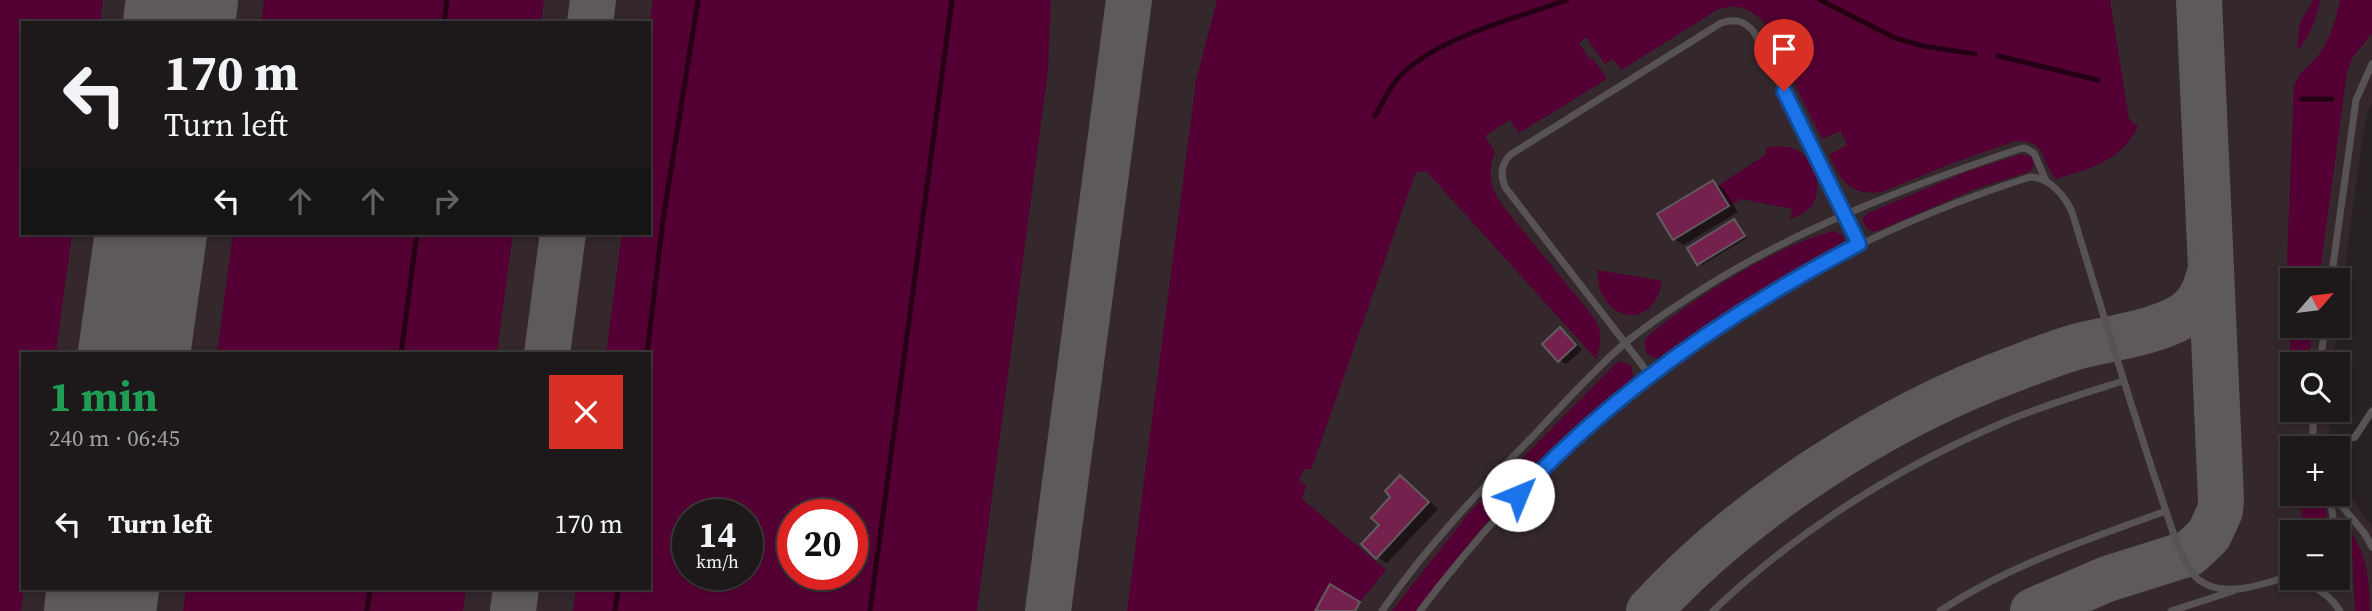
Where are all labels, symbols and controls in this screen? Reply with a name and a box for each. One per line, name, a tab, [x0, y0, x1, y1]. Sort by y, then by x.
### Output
pin	[1754, 19, 1814, 91]
icon: arrive	[1765, 30, 1803, 68]
text: 170 m	[164, 39, 299, 106]
icon: left	[49, 49, 140, 140]
text: Turn left	[164, 103, 288, 147]
icon: left	[208, 182, 246, 220]
icon: ahead	[281, 182, 319, 220]
icon: ahead	[354, 182, 392, 220]
icon: right	[427, 182, 465, 220]
north arrow	[2280, 268, 2350, 338]
map controls	[2280, 268, 2350, 590]
button: search	[2280, 352, 2350, 422]
text: 1 min	[49, 367, 158, 425]
button: close	[549, 375, 623, 449]
text: 240 m · 06:45	[49, 422, 180, 454]
button: +	[2280, 436, 2350, 506]
position arrow	[1481, 458, 1555, 532]
speed limit sign: 20	[777, 499, 868, 590]
icon: left	[49, 505, 87, 543]
text: Turn left	[108, 506, 212, 542]
text: 170 m	[555, 506, 623, 542]
text: 14	[699, 511, 736, 559]
button: −	[2280, 520, 2350, 590]
text: km/h	[696, 549, 739, 574]

